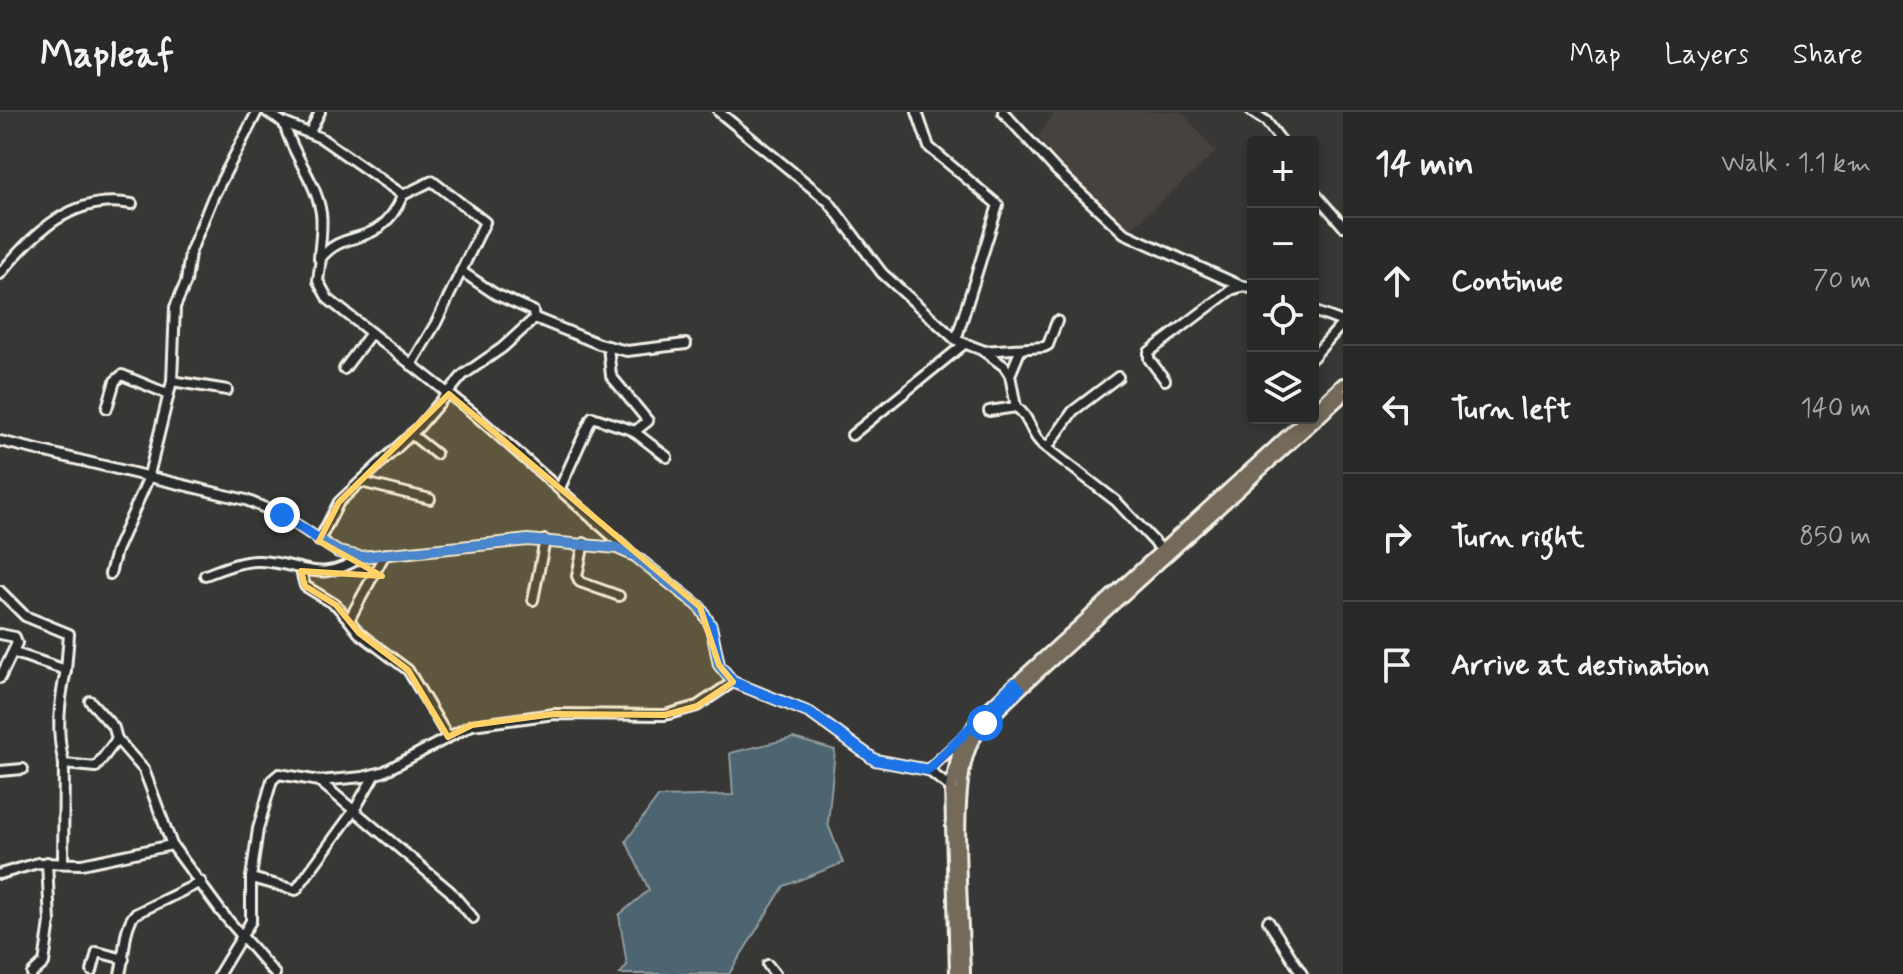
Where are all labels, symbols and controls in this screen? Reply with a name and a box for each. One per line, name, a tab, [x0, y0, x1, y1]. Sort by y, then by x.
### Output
text: Mapleaf	[40, 31, 174, 80]
text: Map	[1570, 37, 1621, 74]
text: Layers	[1665, 37, 1749, 74]
text: Share	[1793, 37, 1863, 74]
map controls	[1247, 136, 1319, 424]
button: +	[1247, 136, 1319, 208]
text: 14 min	[1375, 142, 1474, 187]
text: Walk · 1.1 km	[1721, 147, 1871, 181]
button: −	[1247, 208, 1319, 280]
icon: ahead	[1375, 259, 1419, 303]
text: Continue	[1451, 262, 1563, 301]
text: 70 m	[1813, 264, 1871, 298]
button: locate	[1247, 280, 1319, 352]
button: layers	[1247, 352, 1319, 424]
icon: left	[1375, 387, 1419, 431]
text: Turn left	[1451, 390, 1571, 429]
text: 140 m	[1800, 392, 1871, 426]
route end	[264, 497, 300, 533]
icon: right	[1375, 515, 1419, 559]
text: Turn right	[1451, 518, 1584, 557]
text: 850 m	[1799, 520, 1871, 554]
icon: arrive	[1375, 643, 1419, 687]
text: Arrive at destination	[1451, 646, 1709, 685]
route start	[967, 705, 1003, 741]

